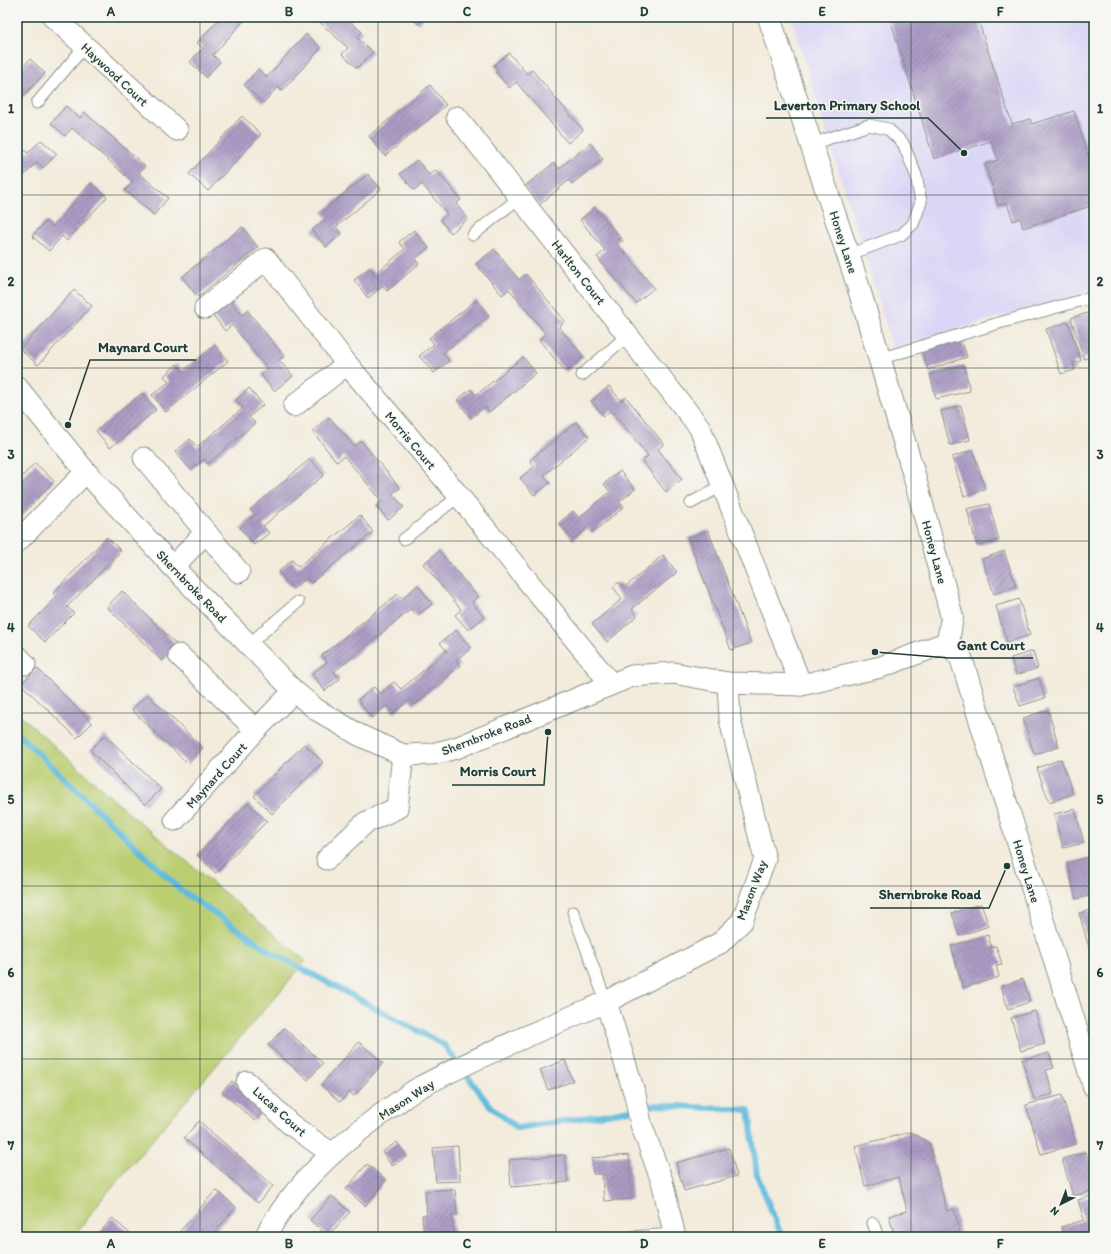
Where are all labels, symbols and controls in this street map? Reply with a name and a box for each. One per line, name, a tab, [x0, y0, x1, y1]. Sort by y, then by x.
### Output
text: A	[106, 4, 116, 19]
text: B	[285, 4, 294, 19]
text: C	[463, 4, 472, 19]
text: D	[640, 4, 649, 19]
text: E	[818, 4, 826, 19]
text: F	[997, 4, 1004, 19]
street label: Haywood Court	[78, 40, 151, 109]
callout: Leverton Primary School	[766, 92, 928, 118]
text: Leverton Primary School	[774, 97, 921, 114]
text: 1	[8, 101, 14, 116]
text: 1	[1097, 101, 1103, 116]
street label: Honey Lane	[826, 209, 861, 275]
street label: Harlton Court	[549, 237, 609, 308]
text: 2	[8, 274, 15, 289]
text: 2	[1097, 274, 1104, 289]
callout: Maynard Court	[90, 334, 196, 360]
text: Maynard Court	[98, 339, 189, 356]
street label: Morris Court	[382, 408, 439, 473]
text: 3	[7, 447, 15, 462]
text: 3	[1096, 447, 1104, 462]
street label: Honey Lane	[919, 519, 950, 586]
street label: Shernbroke Road	[153, 547, 230, 626]
text: 4	[7, 620, 15, 635]
text: 4	[1096, 620, 1104, 635]
callout: Gant Court	[949, 632, 1033, 658]
text: Gant Court	[957, 637, 1026, 654]
street label: Shernbroke Road	[439, 710, 533, 758]
street label: Maynard Court	[183, 739, 250, 811]
callout: Morris Court	[452, 759, 544, 785]
text: Morris Court	[460, 763, 537, 780]
text: 5	[8, 792, 15, 807]
text: 5	[1097, 792, 1104, 807]
street label: Honey Lane	[1010, 838, 1043, 904]
street label: Mason Way	[733, 858, 770, 922]
callout: Shernbroke Road	[870, 882, 989, 908]
text: Shernbroke Road	[879, 886, 981, 903]
text: 6	[8, 965, 15, 980]
text: 6	[1097, 965, 1104, 980]
street label: Mason Way	[376, 1076, 437, 1123]
street label: Lucas Court	[250, 1083, 310, 1139]
text: 7	[7, 1138, 15, 1153]
text: 7	[1096, 1138, 1104, 1153]
north arrow	[1041, 1184, 1081, 1224]
text: N	[1048, 1204, 1062, 1218]
text: A	[106, 1236, 116, 1251]
text: B	[285, 1236, 294, 1251]
text: C	[463, 1236, 472, 1251]
text: D	[640, 1236, 649, 1251]
text: E	[818, 1236, 826, 1251]
text: F	[997, 1236, 1004, 1251]

